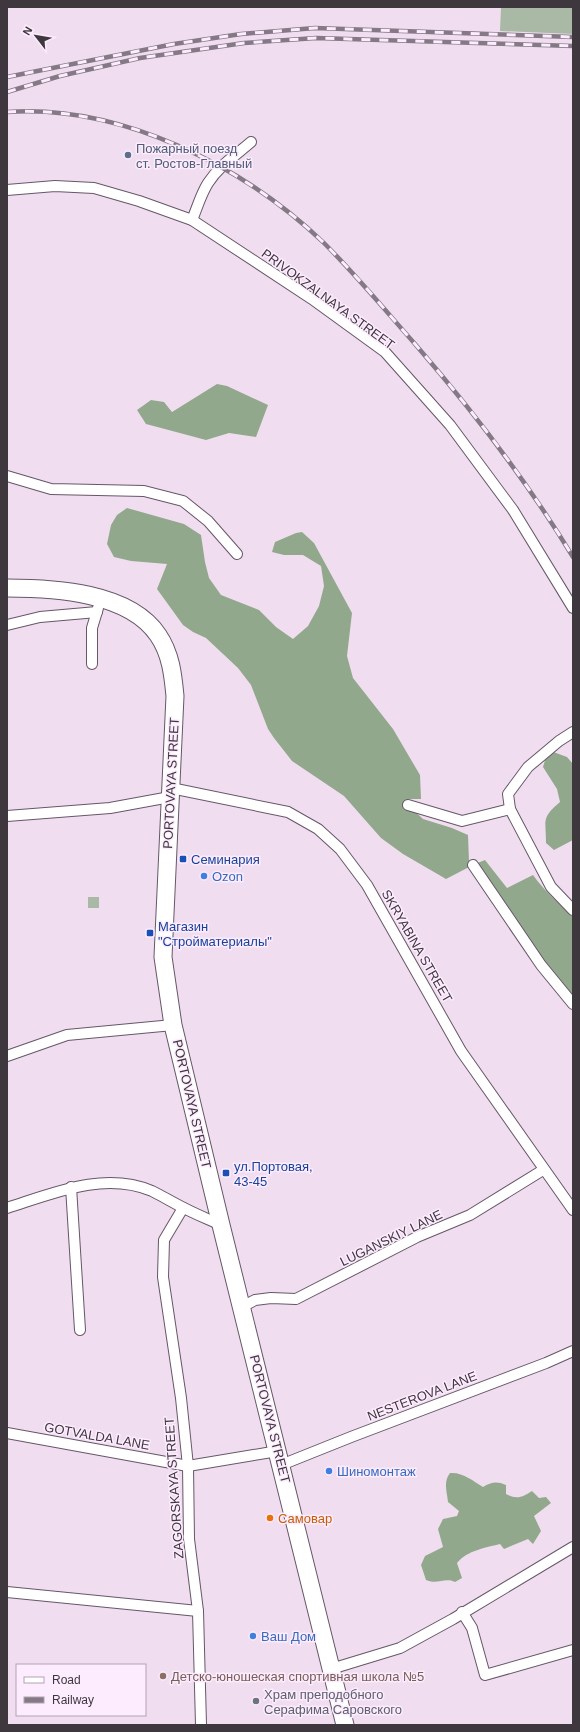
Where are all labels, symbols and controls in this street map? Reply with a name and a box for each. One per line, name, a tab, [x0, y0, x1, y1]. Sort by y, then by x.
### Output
north arrow	[16, 16, 56, 56]
text: N	[20, 24, 35, 37]
place label: Пожарный поезд ст. Ростов-Главный	[136, 141, 252, 171]
marker: Пожарный поезд ст. Ростов-Главный	[123, 150, 133, 160]
street label: PRIVOKZALNAYA STREET	[259, 246, 397, 352]
street label: PORTOVAYA STREET	[160, 717, 182, 849]
place label: Семинария	[191, 852, 260, 867]
marker: Семинария	[178, 854, 188, 864]
place label: Ozon	[212, 869, 243, 884]
marker: Ozon	[199, 871, 209, 881]
street label: SKRYABINA STREET	[379, 887, 455, 1005]
place label: Магазин "Стройматериалы"	[158, 919, 272, 949]
marker: Магазин "Стройматериалы"	[145, 928, 155, 938]
street label: PORTOVAYA STREET	[170, 1038, 214, 1170]
place label: ул.Портовая, 43-45	[234, 1159, 313, 1189]
marker: ул.Портовая, 43-45	[221, 1168, 231, 1178]
street label: LUGANSKIY LANE	[337, 1207, 445, 1269]
street label: PORTOVAYA STREET	[247, 1353, 293, 1485]
street label: NESTEROVA LANE	[365, 1368, 479, 1424]
street label: ZAGORSKAYA STREET	[162, 1417, 186, 1559]
street label: GOTVALDA LANE	[43, 1419, 151, 1453]
place label: Шиномонтаж	[337, 1464, 416, 1479]
marker: Шиномонтаж	[324, 1466, 334, 1476]
place label: Самовар	[278, 1511, 332, 1526]
marker: Самовар	[265, 1513, 275, 1523]
place label: Ваш Дом	[261, 1629, 316, 1644]
marker: Ваш Дом	[248, 1631, 258, 1641]
legend	[16, 1664, 146, 1716]
place label: Детско-юношеская спортивная школа №5	[171, 1669, 424, 1684]
marker: Детско-юношеская спортивная школа №5	[158, 1671, 168, 1681]
text: Road	[52, 1673, 81, 1687]
place label: Храм преподобного Серафима Саровского	[264, 1687, 402, 1717]
text: Railway	[52, 1693, 94, 1707]
marker: Храм преподобного Серафима Саровского	[251, 1696, 261, 1706]

